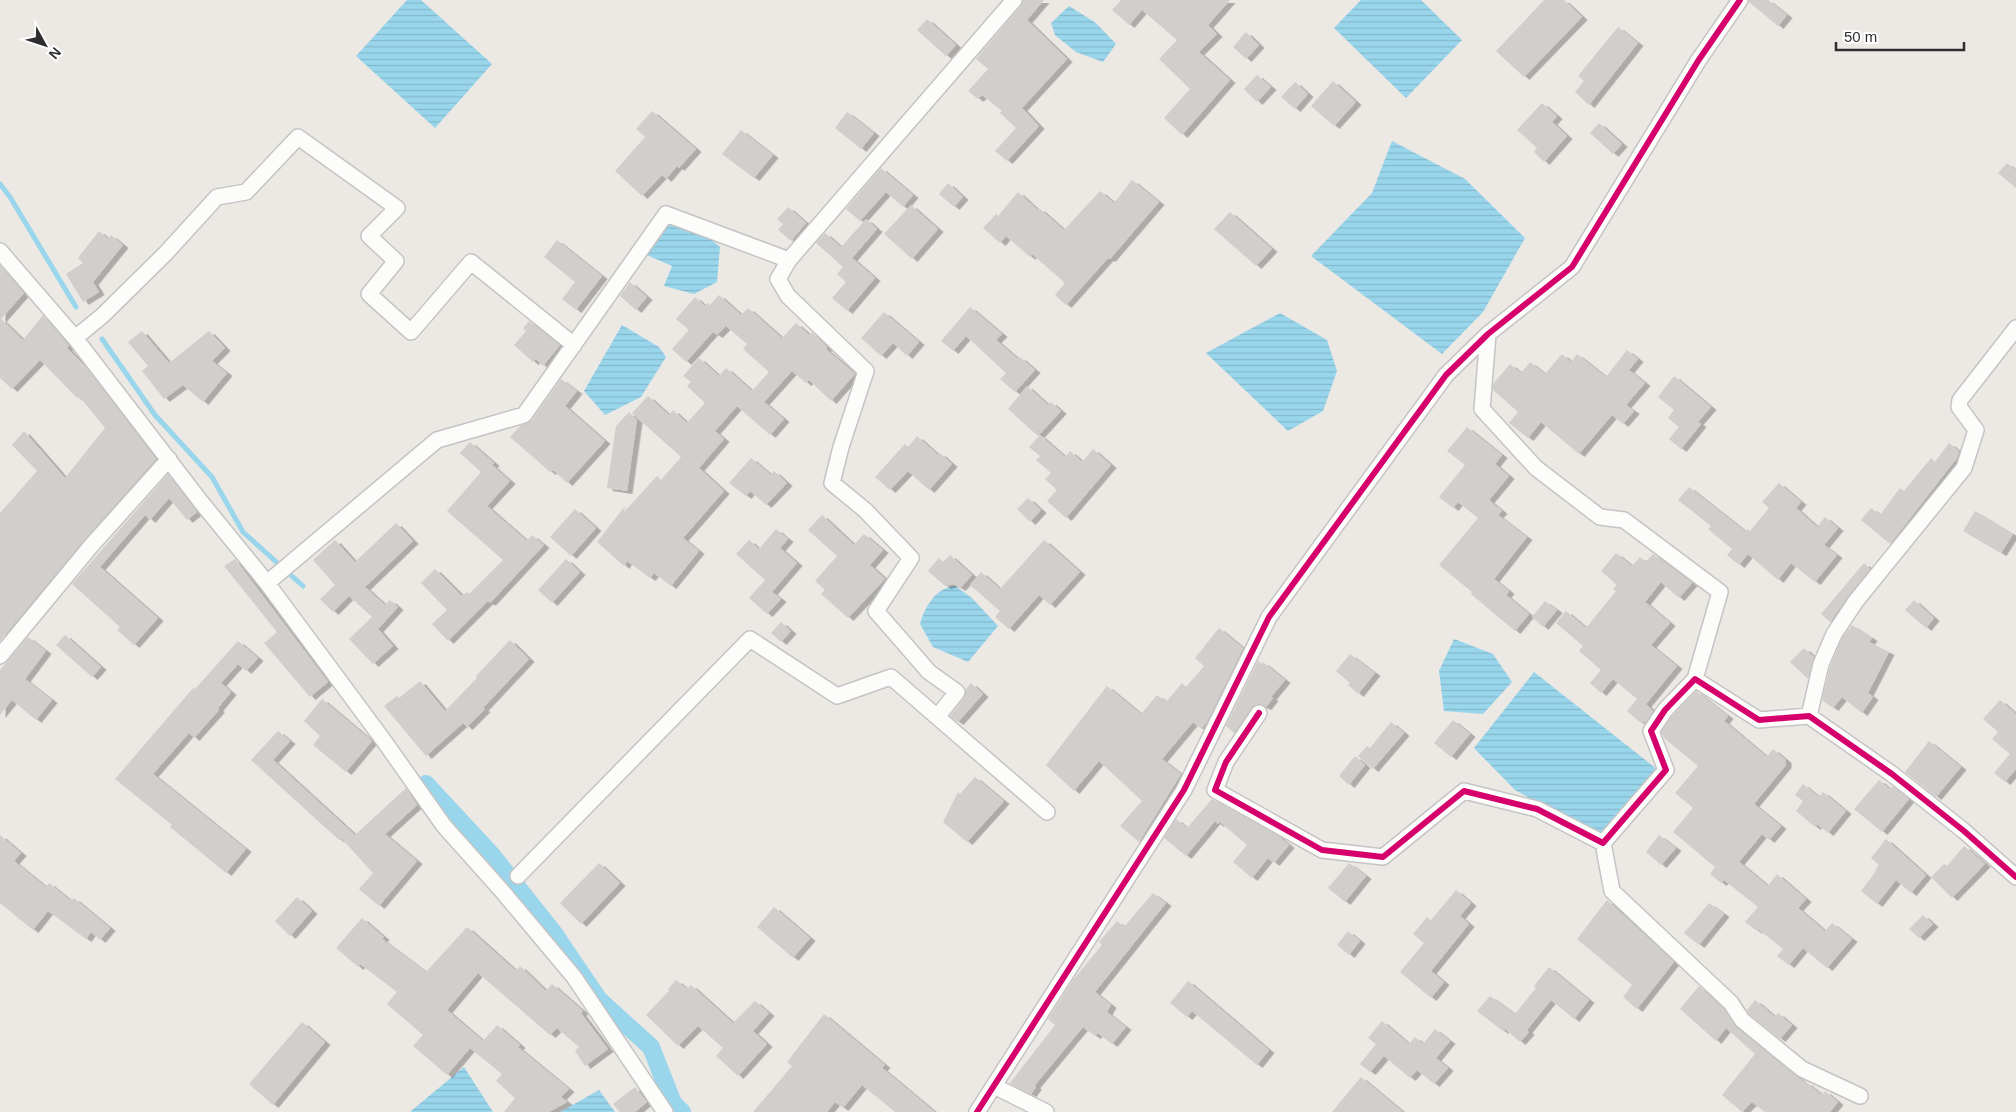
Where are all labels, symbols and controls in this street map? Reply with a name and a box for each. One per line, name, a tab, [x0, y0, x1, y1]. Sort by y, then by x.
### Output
north arrow	[20, 20, 70, 70]
scale bar	[1836, 20, 1964, 52]
text: 50 m	[1844, 28, 1877, 45]
text: N	[46, 44, 64, 62]

